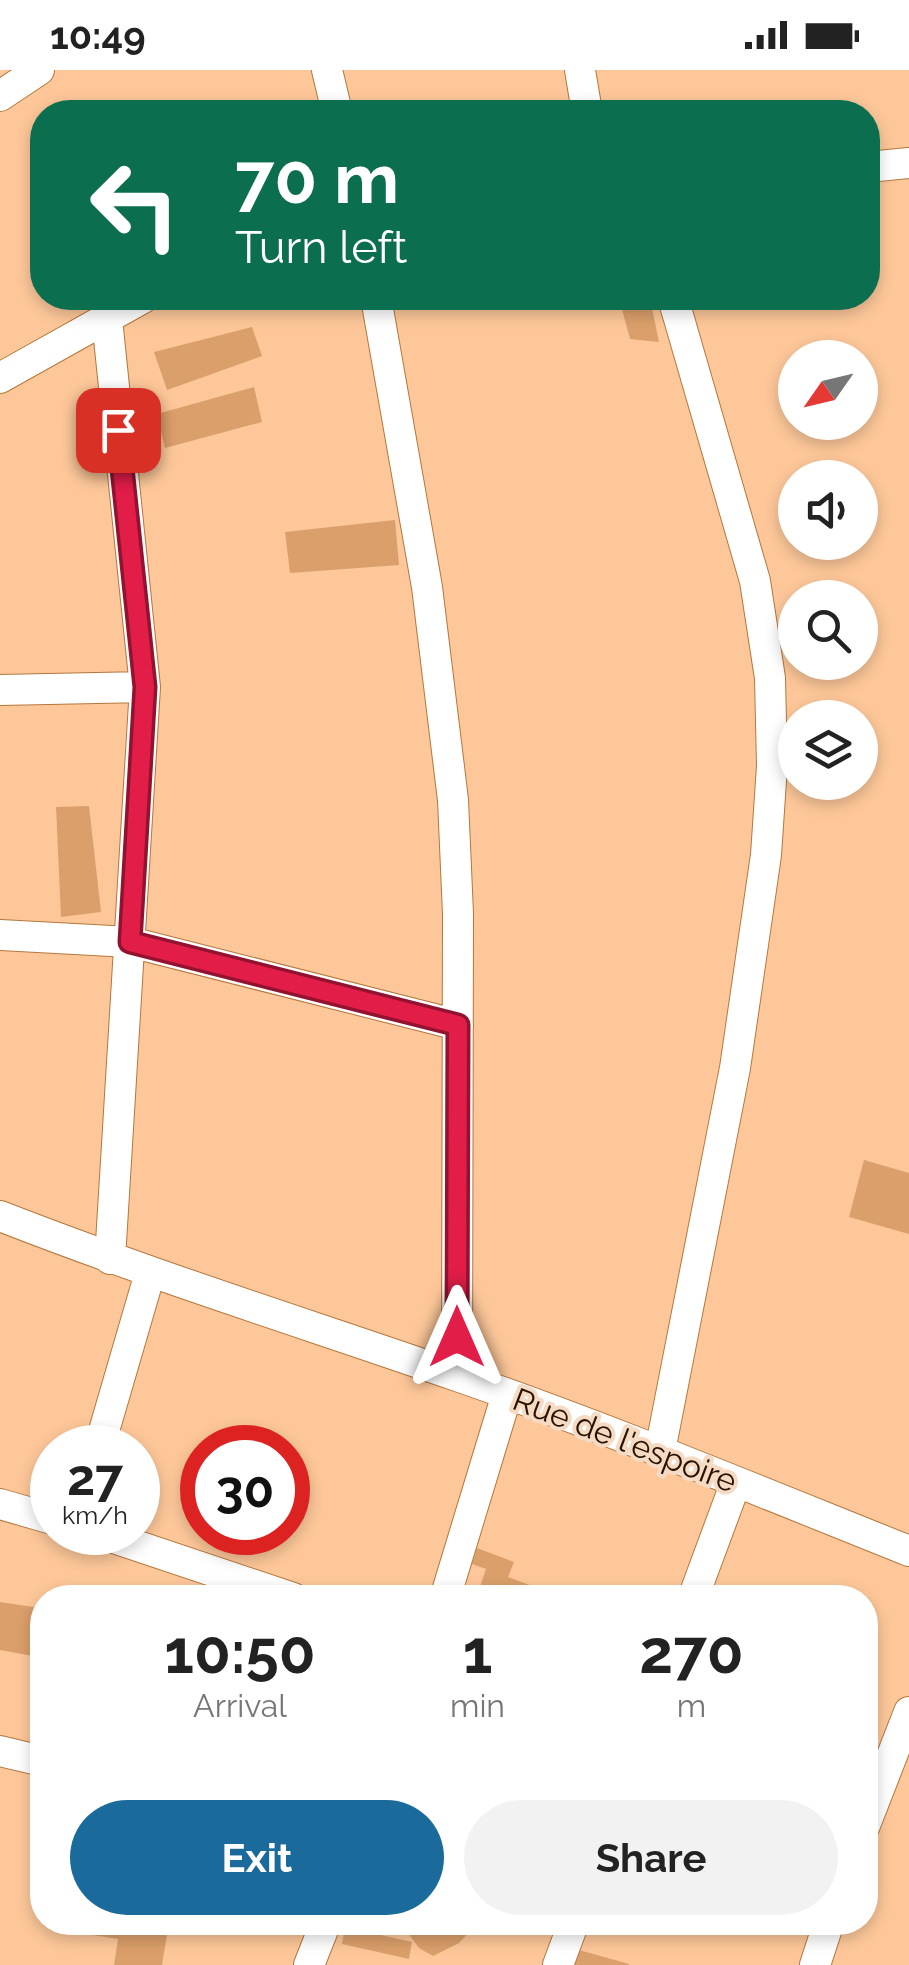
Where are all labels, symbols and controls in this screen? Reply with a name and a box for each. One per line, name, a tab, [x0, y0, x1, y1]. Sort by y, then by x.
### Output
text: 10:49	[50, 13, 146, 58]
text: 70 m	[235, 137, 399, 219]
icon: left	[70, 140, 200, 270]
text: Turn left	[235, 221, 407, 274]
north arrow	[778, 340, 878, 440]
map controls	[778, 340, 878, 800]
pin	[76, 388, 161, 473]
icon: arrive	[91, 403, 146, 458]
button: sound	[778, 460, 878, 560]
button: search	[778, 580, 878, 680]
button: layers	[778, 700, 878, 800]
position arrow	[405, 1285, 509, 1389]
street label: Rue de l'espoire	[508, 1380, 742, 1500]
speed limit sign: 30	[180, 1425, 310, 1555]
text: 27	[67, 1448, 123, 1507]
text: km/h	[62, 1500, 128, 1530]
text: 10:50	[164, 1617, 316, 1687]
text: 1	[463, 1617, 492, 1687]
text: 270	[639, 1617, 744, 1687]
text: Arrival	[193, 1687, 287, 1724]
text: min	[450, 1687, 505, 1724]
text: m	[677, 1687, 706, 1724]
button: Exit	[70, 1800, 444, 1915]
button: Share	[464, 1800, 838, 1915]

